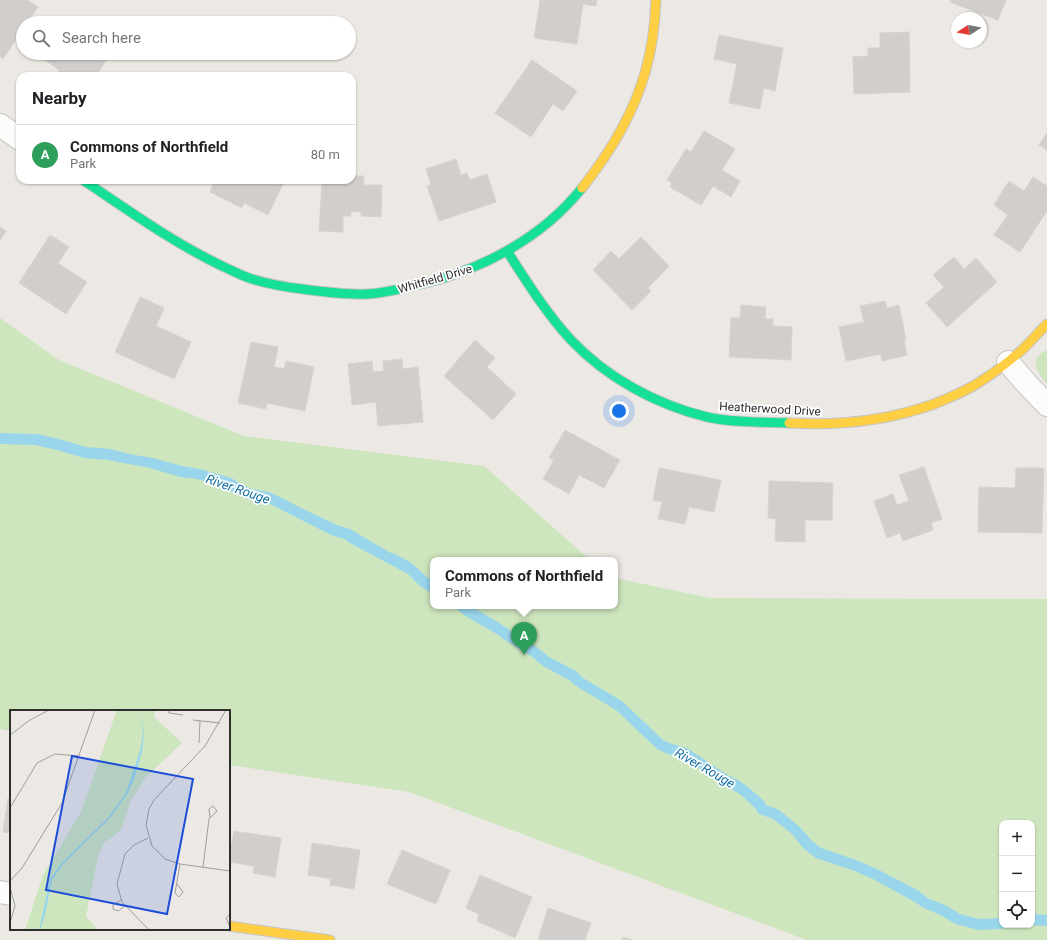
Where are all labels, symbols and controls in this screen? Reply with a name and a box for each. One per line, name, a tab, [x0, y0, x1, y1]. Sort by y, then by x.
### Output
north arrow	[951, 12, 987, 48]
search box	[16, 16, 356, 60]
icon: search	[30, 27, 52, 49]
text: Search here	[62, 29, 141, 47]
text: Nearby	[32, 88, 87, 108]
text: Commons of Northfield	[70, 138, 228, 156]
text: A	[41, 147, 49, 162]
text: 80 m	[311, 147, 340, 162]
text: Park	[70, 156, 96, 171]
street label: Whitfield Drive	[396, 262, 474, 296]
street label: Heatherwood Drive	[719, 399, 821, 419]
your location	[609, 401, 629, 421]
water label: River Rouge	[204, 471, 272, 507]
popup	[430, 557, 618, 609]
text: Commons of Northfield	[445, 567, 603, 585]
text: Park	[445, 585, 471, 600]
pin: A	[511, 622, 537, 655]
inset map	[10, 710, 230, 930]
water label: River Rouge	[672, 745, 738, 791]
map controls	[999, 820, 1035, 928]
button: +	[999, 820, 1035, 856]
button: −	[999, 856, 1035, 892]
button: locate	[999, 892, 1035, 928]

